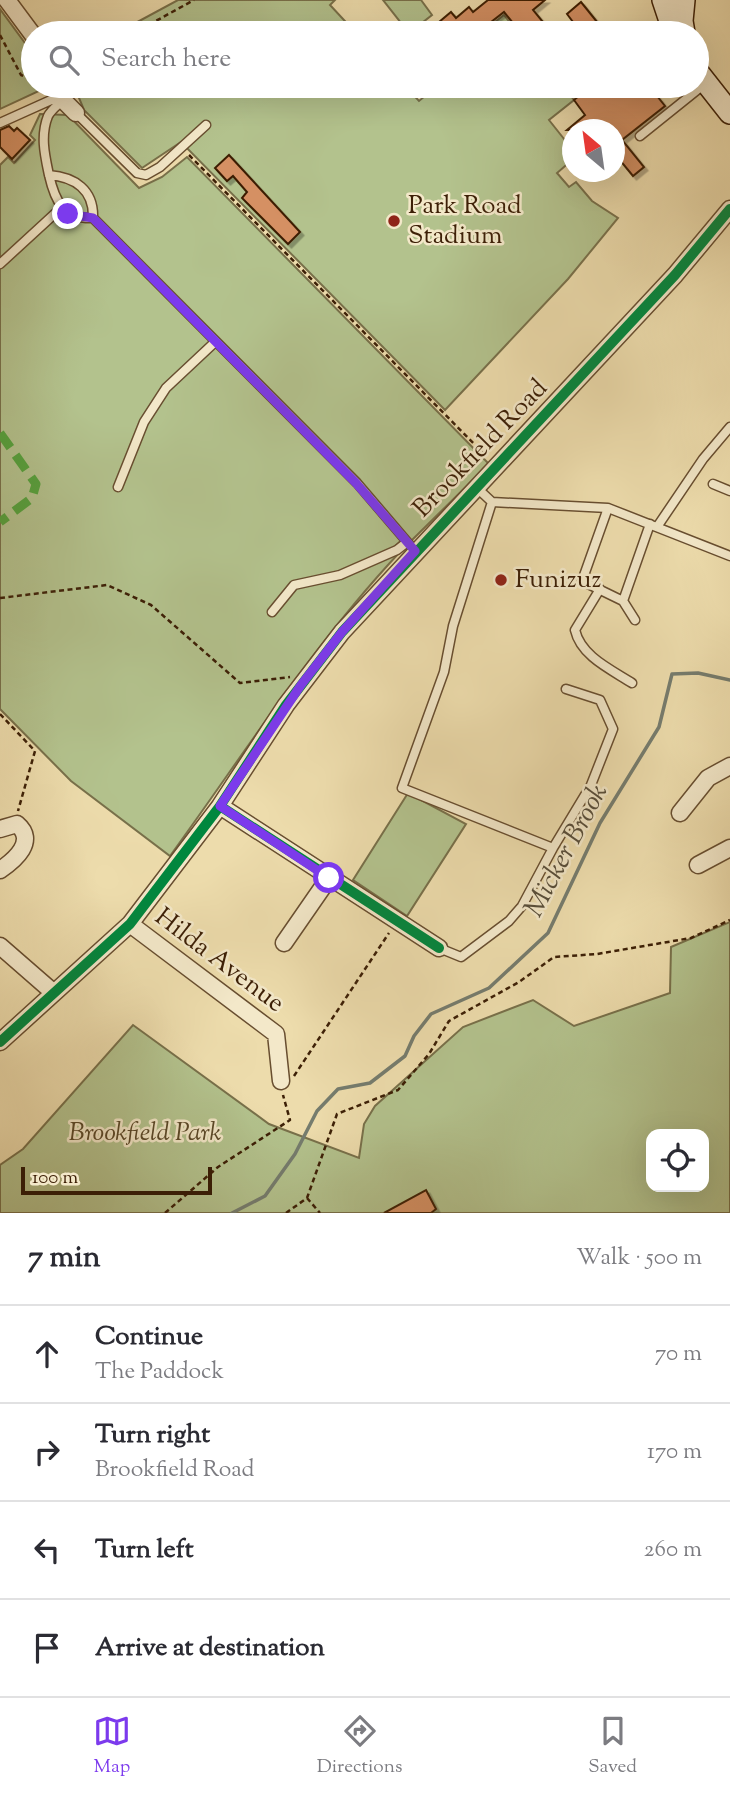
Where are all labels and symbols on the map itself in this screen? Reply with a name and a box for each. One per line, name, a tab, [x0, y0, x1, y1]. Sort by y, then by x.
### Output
north arrow	[562, 119, 625, 182]
place label: Park Road Stadium	[408, 188, 522, 255]
route end	[52, 198, 83, 229]
marker: Park Road Stadium	[386, 213, 402, 229]
street label: Brookfield Road	[405, 371, 557, 527]
place label: Funizuz	[515, 562, 602, 599]
marker: Funizuz	[493, 572, 509, 588]
water label: Micker Brook	[515, 777, 619, 925]
route start	[313, 862, 344, 893]
street label: Hilda Avenue	[146, 900, 292, 1022]
park label: Brookfield Park	[69, 1115, 221, 1152]
scale bar	[21, 1164, 212, 1196]

